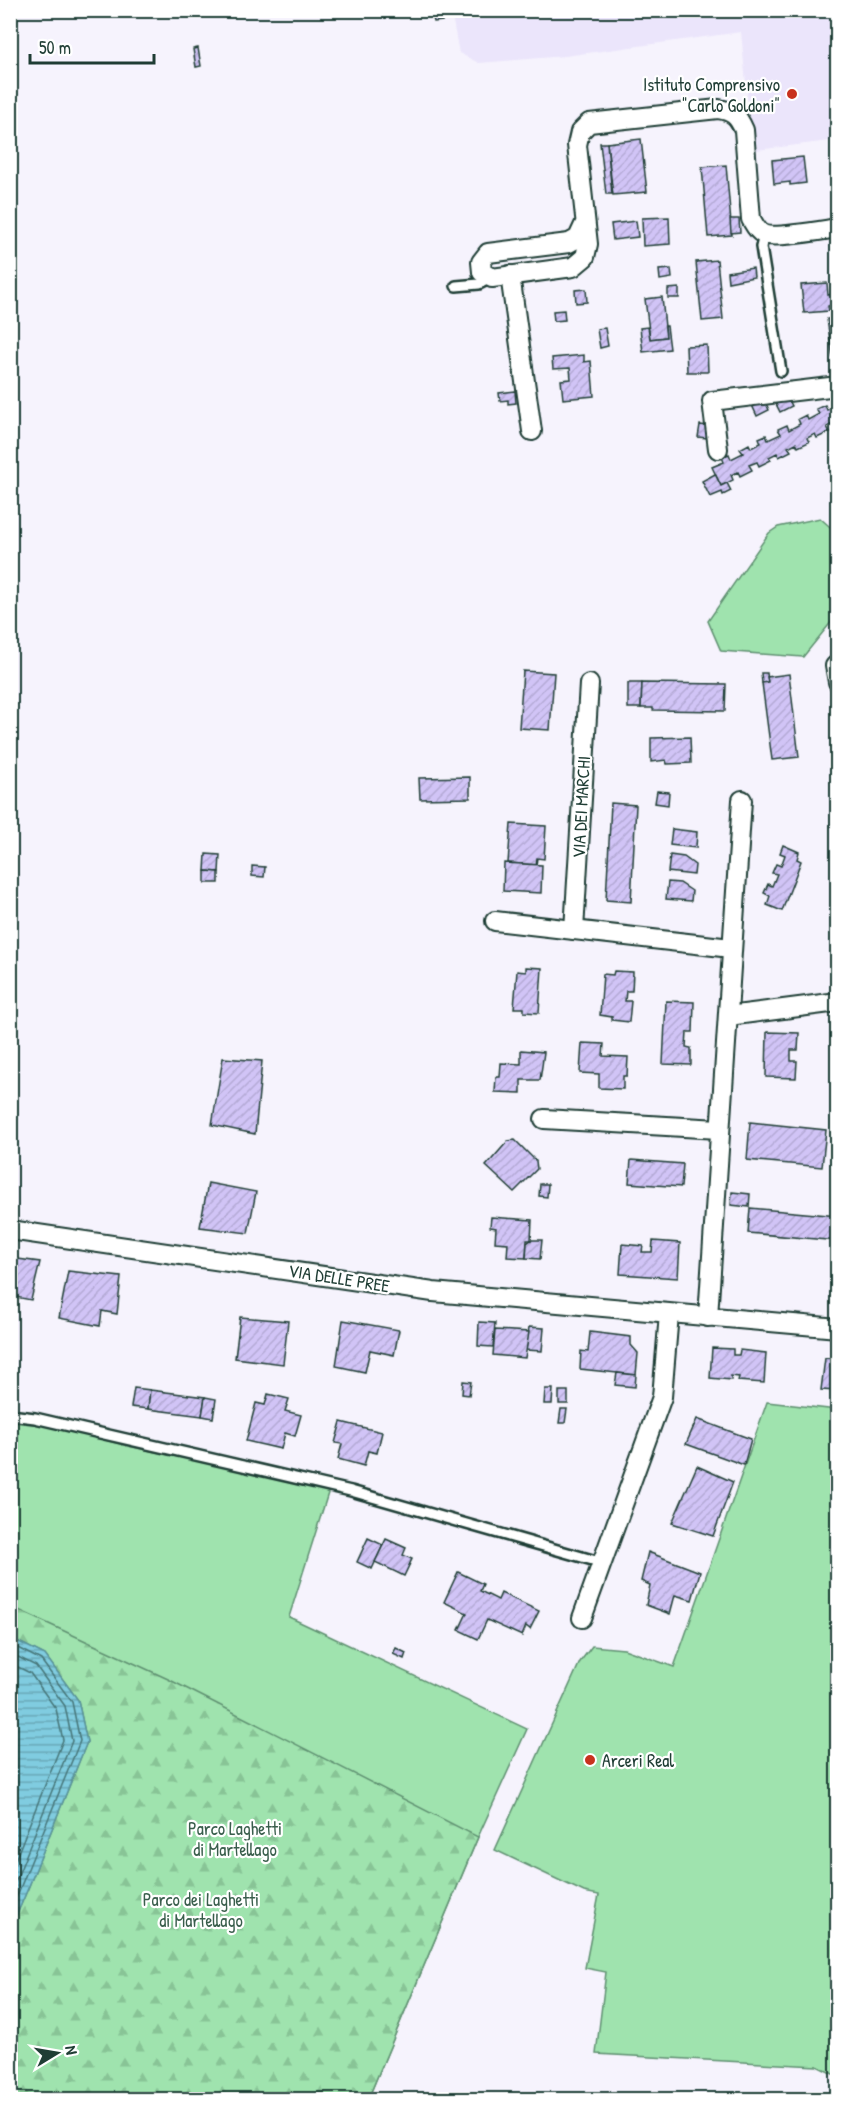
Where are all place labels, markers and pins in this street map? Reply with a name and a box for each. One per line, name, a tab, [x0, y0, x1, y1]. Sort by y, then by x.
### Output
place label: Istituto Comprensivo "Carlo Goldoni"	[643, 72, 780, 118]
marker: Istituto Comprensivo "Carlo Goldoni"	[785, 87, 799, 101]
place label: Arceri Real	[602, 1748, 674, 1773]
marker: Arceri Real	[583, 1753, 597, 1767]

